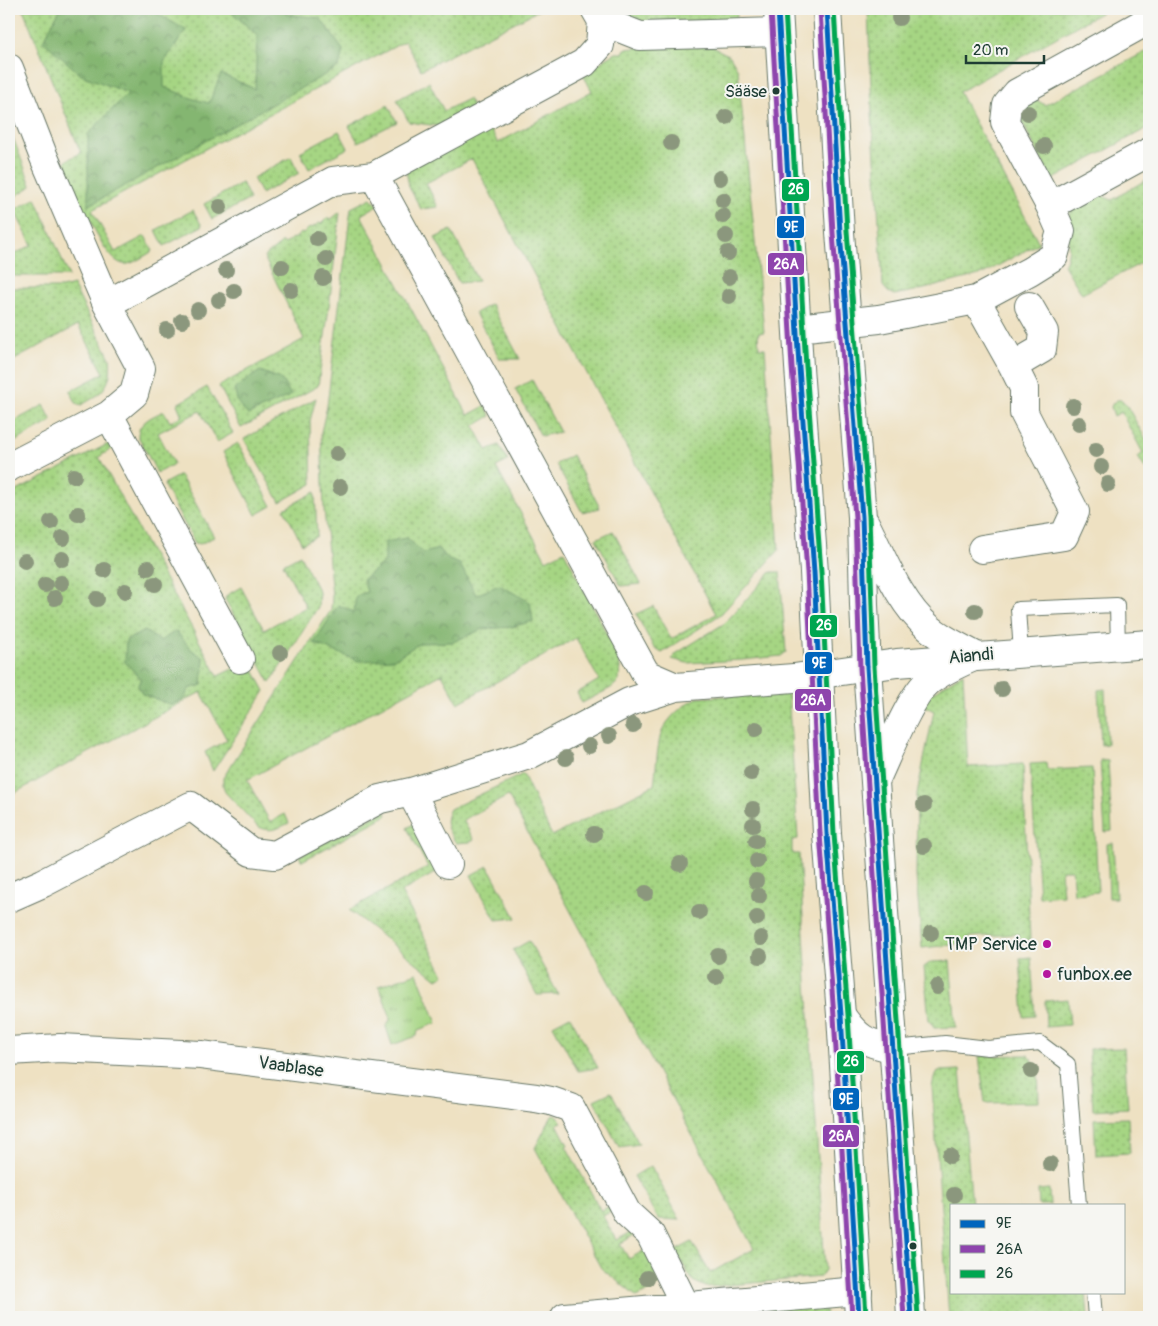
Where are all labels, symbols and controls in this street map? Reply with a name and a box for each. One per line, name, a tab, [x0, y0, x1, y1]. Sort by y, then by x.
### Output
scale bar	[966, 32, 1043, 64]
text: 20 m	[973, 41, 1008, 60]
place label: Sääse	[725, 81, 768, 102]
marker: Sääse	[771, 86, 781, 96]
line badge: 26	[781, 178, 810, 202]
text: 26	[788, 181, 804, 198]
line badge: 9E	[776, 215, 805, 239]
text: 9E	[784, 219, 799, 236]
line badge: 26A	[767, 252, 805, 276]
text: 26A	[773, 256, 799, 273]
line badge: 26	[809, 614, 838, 638]
text: 26	[816, 617, 832, 634]
street label: Aiandi	[948, 643, 994, 669]
line badge: 9E	[804, 651, 833, 675]
text: 9E	[812, 655, 827, 672]
line badge: 26A	[794, 688, 832, 712]
text: 26A	[800, 692, 826, 709]
place label: TMP Service	[945, 933, 1037, 956]
marker: TMP Service	[1041, 938, 1053, 950]
place label: funbox.ee	[1057, 963, 1132, 986]
marker: funbox.ee	[1041, 968, 1053, 980]
line badge: 26	[836, 1050, 865, 1074]
street label: Vaablase	[257, 1051, 325, 1083]
text: 26	[843, 1053, 859, 1070]
line badge: 9E	[832, 1087, 860, 1111]
text: 9E	[839, 1091, 854, 1108]
line badge: 26A	[822, 1124, 860, 1148]
text: 26A	[828, 1128, 854, 1145]
legend	[950, 1204, 1126, 1294]
text: 9E	[996, 1214, 1012, 1233]
text: 26A	[996, 1240, 1023, 1259]
unlabelled marker	[908, 1241, 918, 1251]
text: 26	[996, 1264, 1013, 1283]

